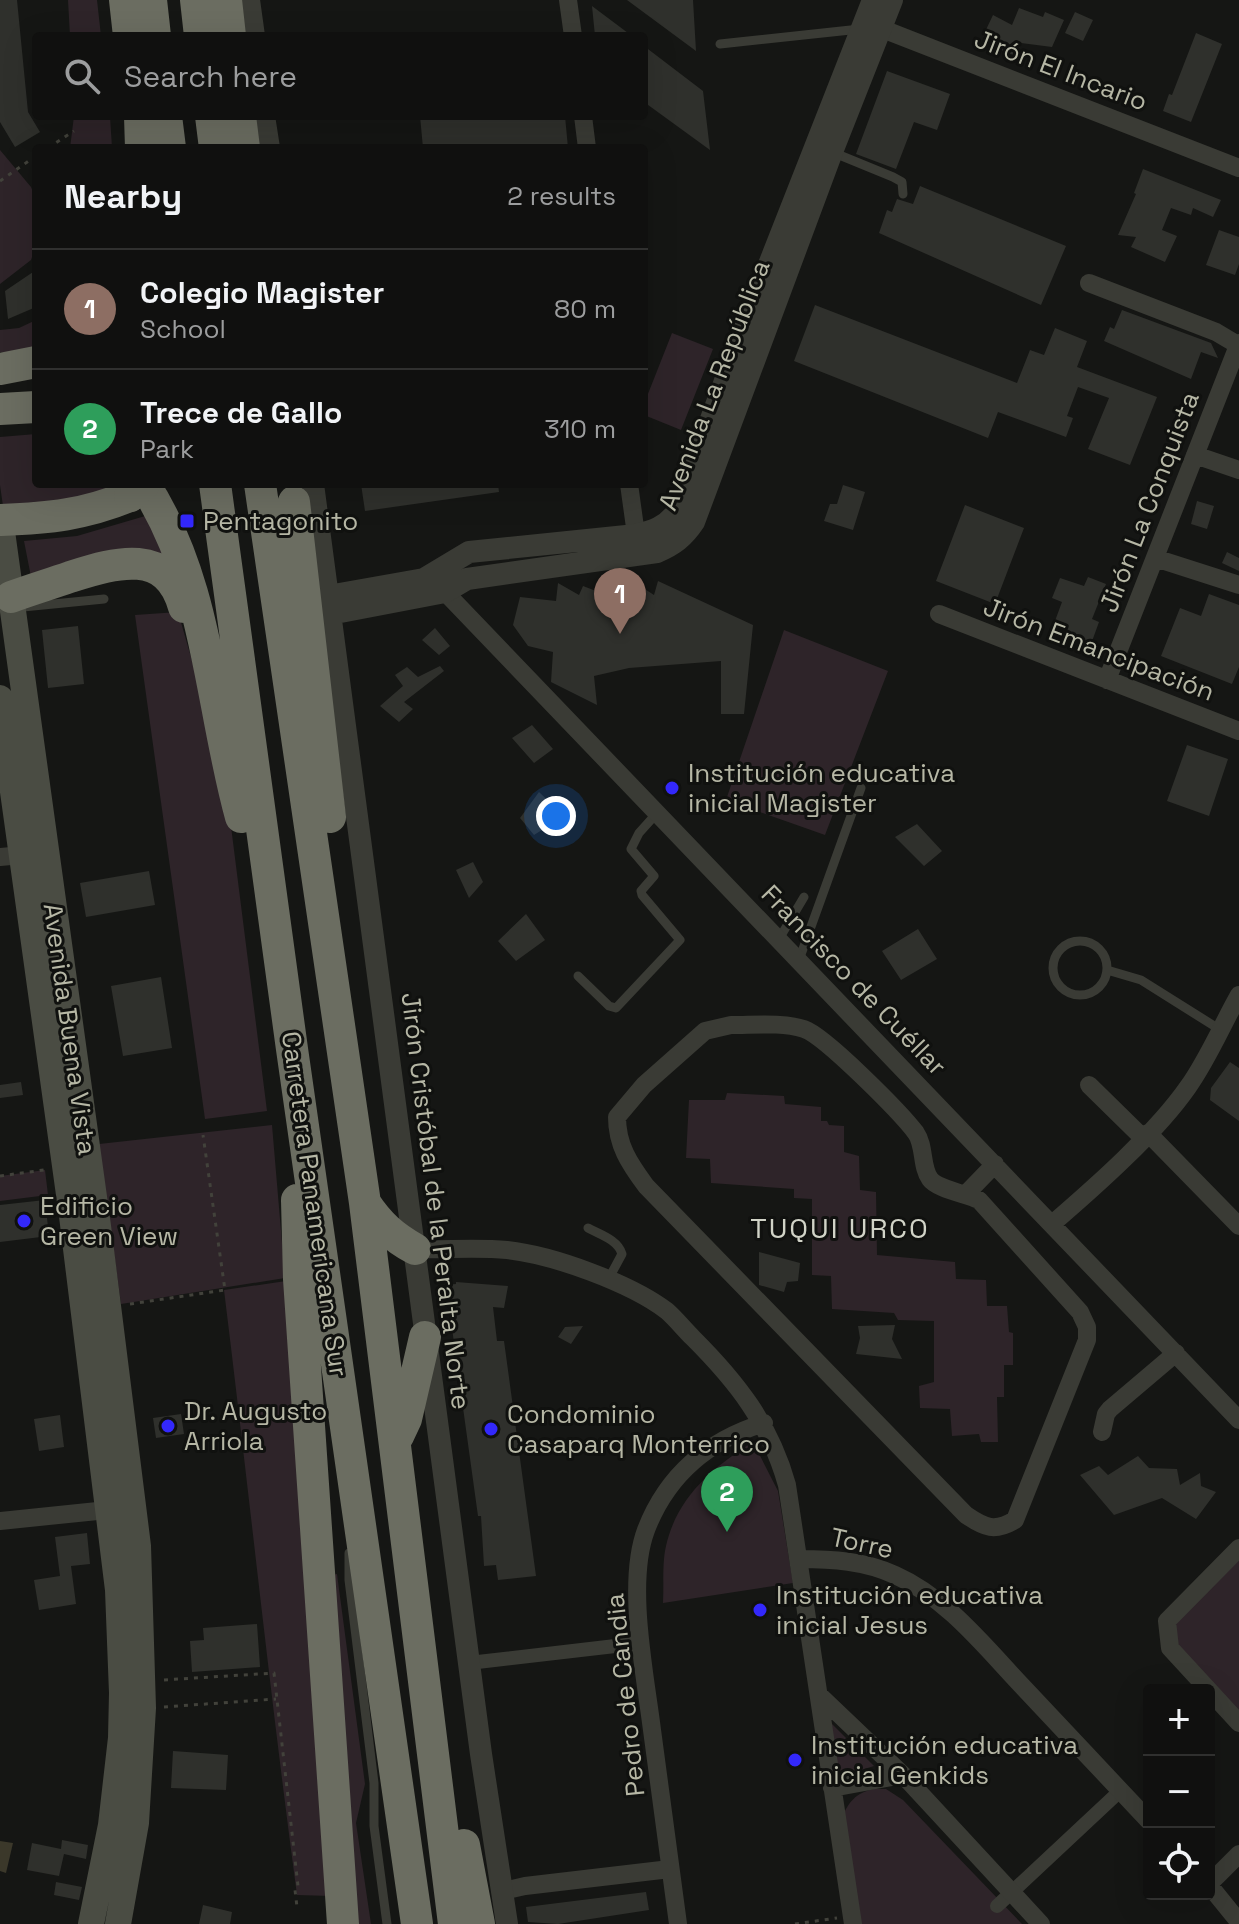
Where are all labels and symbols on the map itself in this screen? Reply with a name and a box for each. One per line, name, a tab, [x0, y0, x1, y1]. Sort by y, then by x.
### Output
street label: Jirón El Incario	[970, 21, 1152, 119]
street label: Avenida La República	[651, 255, 778, 515]
street label: Jirón La Conquista	[1091, 387, 1207, 617]
place label: Pentagonito	[203, 504, 358, 538]
marker: Pentagonito	[178, 512, 196, 530]
pin: 1	[594, 568, 646, 634]
street label: Jirón Emancipación	[979, 589, 1219, 709]
place label: Institución educativa inicial Magister	[688, 756, 955, 820]
marker: Institución educativa inicial Magister	[663, 779, 681, 797]
your location	[536, 796, 576, 836]
street label: Francisco de Cuéllar	[754, 877, 954, 1083]
street label: Avenida Buena Vista	[35, 901, 105, 1157]
street label: Jirón Cristóbal de la Peralta Norte	[394, 990, 478, 1412]
street label: Carretera Panamericana Sur	[274, 1029, 356, 1379]
place label: Edificio Green View	[40, 1189, 178, 1253]
district label: TUQUI URCO	[750, 1210, 930, 1246]
marker: Edificio Green View	[15, 1212, 33, 1230]
place label: Dr. Augusto Arriola	[184, 1394, 327, 1458]
place label: Condominio Casaparq Monterrico	[507, 1397, 770, 1461]
marker: Dr. Augusto Arriola	[159, 1417, 177, 1435]
marker: Condominio Casaparq Monterrico	[482, 1420, 500, 1438]
pin: 2	[701, 1466, 753, 1532]
street label: Torre	[828, 1520, 896, 1566]
place label: Institución educativa inicial Jesus	[776, 1578, 1043, 1642]
street label: Pedro de Candia	[597, 1592, 653, 1798]
marker: Institución educativa inicial Jesus	[751, 1601, 769, 1619]
place label: Institución educativa inicial Genkids	[811, 1728, 1078, 1792]
marker: Institución educativa inicial Genkids	[786, 1751, 804, 1769]

